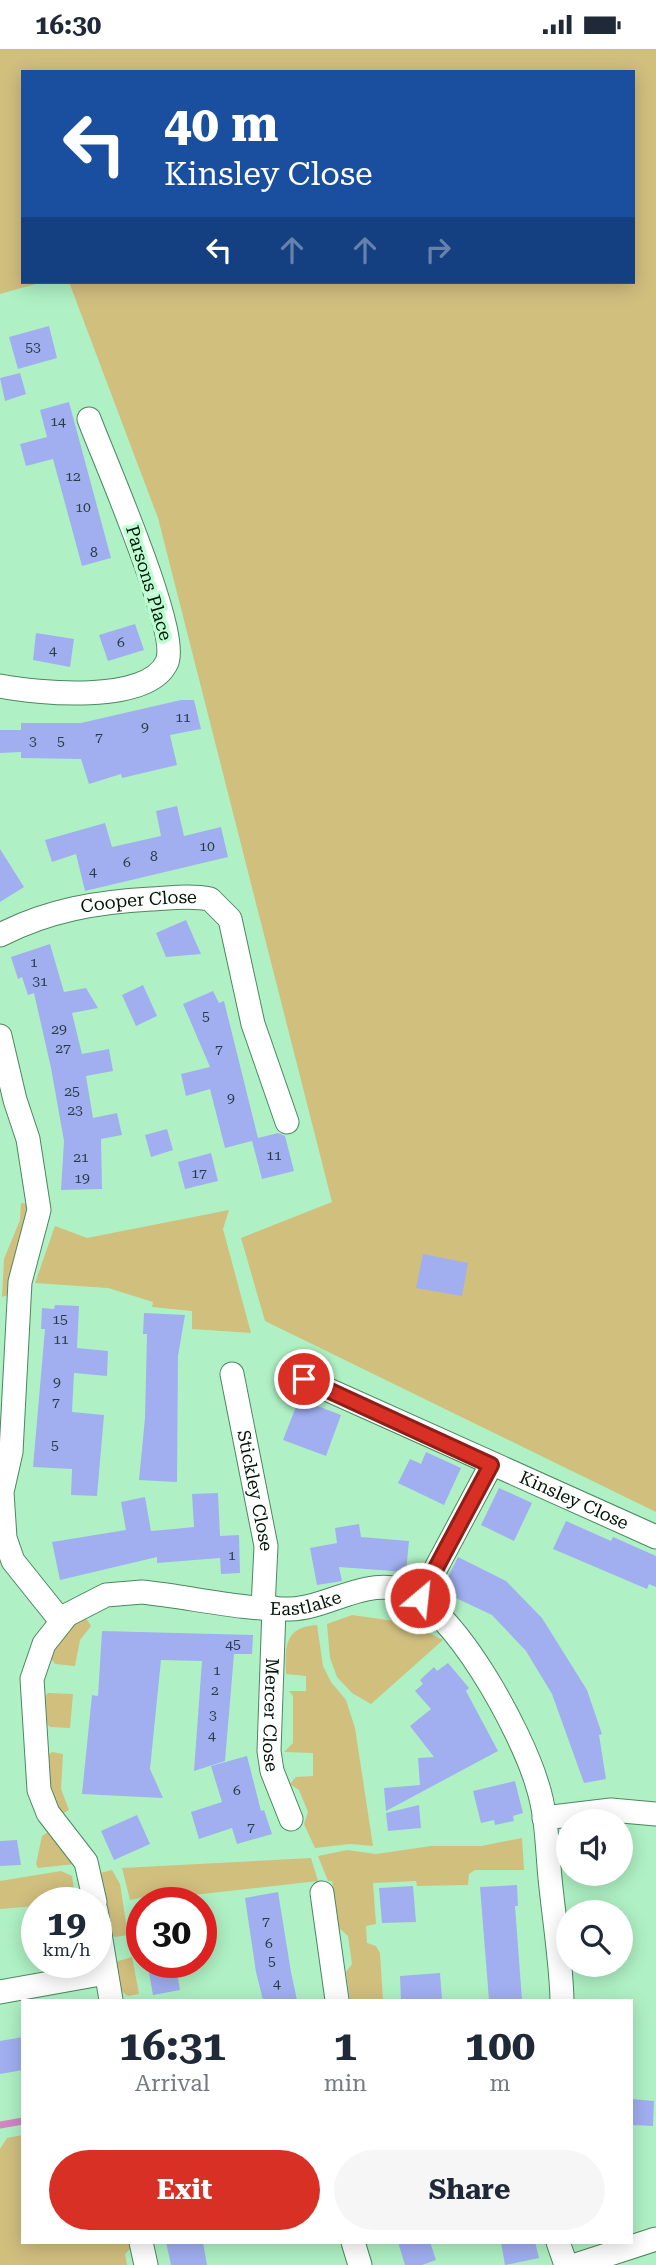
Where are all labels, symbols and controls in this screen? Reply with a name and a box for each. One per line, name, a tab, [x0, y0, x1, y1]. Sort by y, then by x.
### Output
text: 16:30	[35, 10, 101, 40]
text: 40 m	[164, 96, 279, 153]
icon: left	[49, 98, 140, 189]
text: Kinsley Close	[164, 155, 373, 193]
icon: left	[200, 231, 238, 269]
icon: ahead	[273, 231, 311, 269]
icon: ahead	[346, 231, 384, 269]
icon: right	[419, 231, 457, 269]
house number: 53	[25, 339, 41, 355]
house number: 14	[50, 413, 66, 429]
house number: 12	[65, 468, 81, 484]
house number: 10	[75, 499, 91, 515]
street label: Parsons Place	[122, 523, 177, 643]
house number: 8	[90, 544, 98, 560]
house number: 6	[117, 634, 125, 650]
house number: 4	[49, 642, 57, 658]
house number: 11	[175, 709, 191, 725]
house number: 9	[141, 719, 149, 735]
house number: 7	[95, 729, 103, 745]
house number: 3	[29, 733, 37, 749]
house number: 5	[57, 733, 65, 749]
house number: 10	[199, 838, 215, 854]
house number: 8	[150, 848, 158, 864]
house number: 6	[123, 854, 131, 870]
house number: 4	[89, 863, 97, 879]
street label: Cooper Close	[79, 886, 197, 917]
house number: 1	[30, 954, 38, 970]
house number: 31	[32, 973, 48, 989]
house number: 5	[202, 1008, 210, 1024]
house number: 29	[51, 1021, 67, 1037]
house number: 27	[55, 1040, 71, 1056]
house number: 7	[215, 1041, 223, 1057]
house number: 25	[64, 1083, 80, 1099]
house number: 9	[227, 1090, 235, 1106]
house number: 23	[67, 1102, 83, 1118]
house number: 11	[266, 1147, 282, 1163]
house number: 21	[73, 1149, 89, 1165]
house number: 17	[191, 1165, 207, 1181]
house number: 19	[74, 1170, 90, 1186]
house number: 15	[52, 1311, 68, 1327]
house number: 11	[53, 1331, 69, 1347]
pin	[274, 1349, 334, 1409]
icon: arrive	[285, 1360, 323, 1398]
house number: 9	[53, 1374, 61, 1390]
house number: 7	[52, 1394, 60, 1410]
street label: Stickley Close	[233, 1428, 277, 1552]
house number: 5	[51, 1437, 59, 1453]
street label: Kinsley Close	[516, 1466, 632, 1533]
house number: 1	[228, 1547, 236, 1563]
position arrow	[383, 1561, 457, 1635]
street label: Eastlake	[269, 1586, 344, 1619]
house number: 45	[225, 1636, 241, 1652]
street label: Mercer Close	[259, 1658, 283, 1773]
house number: 1	[213, 1662, 221, 1678]
house number: 2	[211, 1682, 219, 1698]
house number: 3	[209, 1707, 217, 1723]
house number: 4	[208, 1727, 216, 1743]
house number: 6	[233, 1782, 241, 1798]
map controls	[556, 1809, 633, 1977]
button: sound	[556, 1809, 633, 1886]
house number: 7	[247, 1819, 255, 1835]
speed limit sign: 30	[126, 1887, 217, 1978]
button: search	[556, 1900, 633, 1977]
text: 19	[47, 1903, 86, 1944]
house number: 7	[262, 1913, 270, 1929]
house number: 6	[265, 1935, 273, 1951]
text: km/h	[42, 1939, 91, 1960]
house number: 5	[268, 1953, 276, 1969]
house number: 4	[273, 1975, 281, 1991]
text: 16:31	[119, 2021, 226, 2070]
text: 1	[334, 2021, 357, 2070]
text: 100	[465, 2021, 535, 2070]
text: Arrival	[135, 2070, 210, 2097]
text: min	[324, 2070, 367, 2097]
text: m	[489, 2070, 510, 2097]
button: Exit	[49, 2150, 320, 2230]
button: Share	[334, 2150, 605, 2230]

